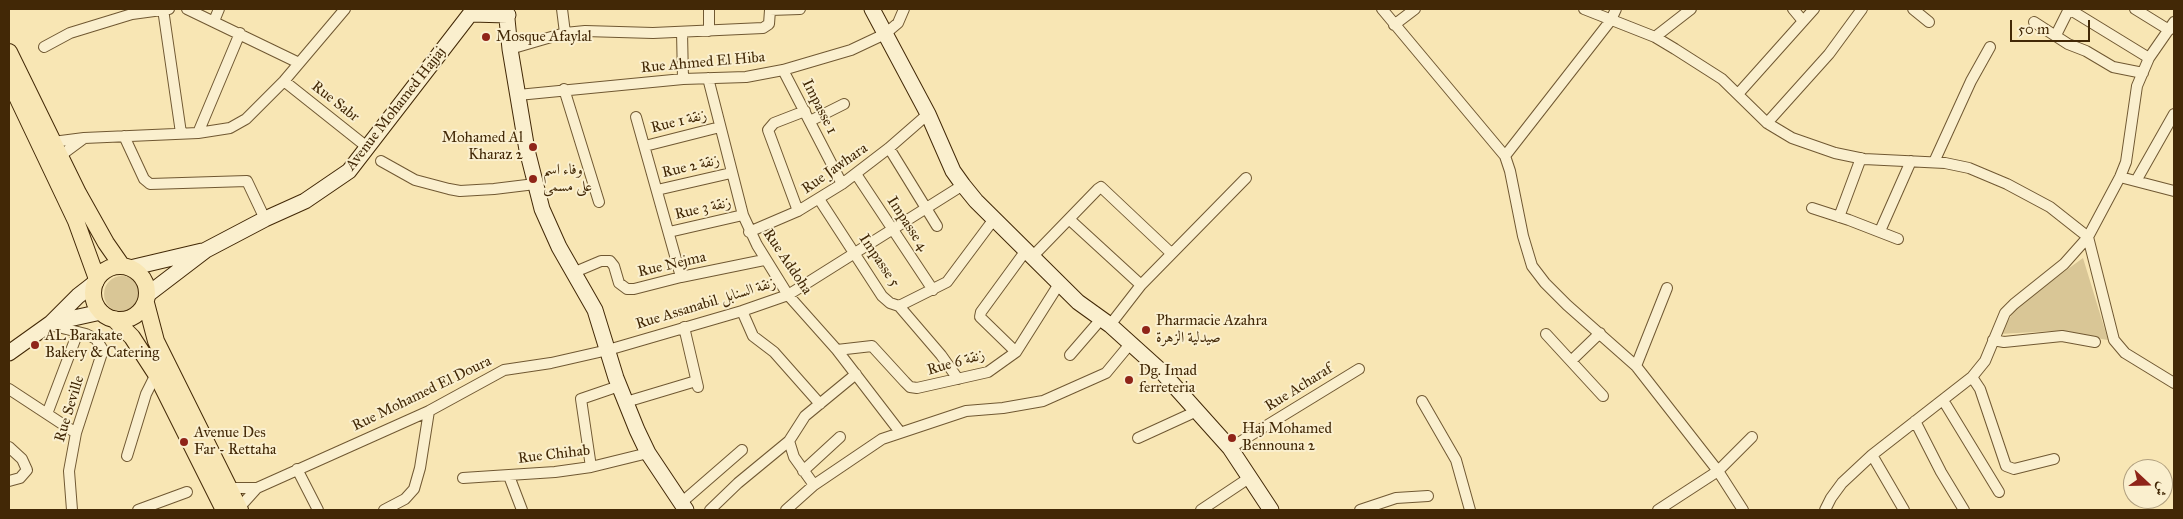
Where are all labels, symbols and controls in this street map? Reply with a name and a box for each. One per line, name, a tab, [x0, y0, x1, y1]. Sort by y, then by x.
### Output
scale bar	[2013, 10, 2093, 42]
text: 50 m	[2018, 20, 2050, 38]
place label: Mosque Afaylal	[496, 28, 592, 46]
marker: Mosque Afaylal	[480, 31, 492, 43]
street label: Avenue Mohamed Hajjaj	[342, 44, 450, 174]
street label: Rue Ahmed El Hiba	[640, 49, 766, 77]
street label: Impasse 1	[798, 77, 840, 137]
street label: Rue Sabr	[308, 78, 362, 126]
street label: Rue 1 زنقة	[649, 106, 709, 138]
place label: Mohamed Al Kharaz 2	[442, 129, 523, 164]
street label: Rue Jawhara	[799, 140, 871, 198]
marker: Mohamed Al Kharaz 2	[527, 141, 539, 153]
street label: Rue 2 زنقة	[660, 152, 722, 182]
place label: وفاء اسم على مسمى	[543, 161, 592, 196]
marker: وفاء اسم على مسمى	[527, 173, 539, 185]
street label: Impasse 4	[883, 193, 931, 255]
street label: Rue 3 زنقة	[673, 194, 733, 224]
street label: Rue Addoha	[758, 226, 816, 298]
street label: Impasse 5	[855, 231, 903, 291]
street label: Rue Nejma	[636, 248, 708, 282]
street label: Rue Assanabil زنقة السنابل	[634, 274, 778, 334]
place label: Pharmacie Azahra صيدلية الزهرة	[1156, 312, 1267, 347]
marker: Pharmacie Azahra صيدلية الزهرة	[1140, 324, 1152, 336]
place label: AL Barakate Bakery & Catering	[45, 327, 159, 362]
marker: AL Barakate Bakery & Catering	[29, 339, 41, 351]
street label: Rue 6 زنقة	[925, 346, 987, 380]
street label: Rue Mohamed El Doura	[350, 352, 494, 436]
street label: Rue Acharaf	[1262, 360, 1336, 416]
place label: Dg. Imad ferreteria	[1139, 362, 1197, 397]
street label: Rue Seville	[51, 374, 89, 444]
marker: Dg. Imad ferreteria	[1123, 374, 1135, 386]
place label: Haj Mohamed Bennouna 2	[1242, 420, 1332, 455]
place label: Avenue Des Far - Rettaha	[194, 424, 276, 459]
marker: Haj Mohamed Bennouna 2	[1226, 432, 1238, 444]
marker: Avenue Des Far - Rettaha	[178, 436, 190, 448]
street label: Rue Chihab	[517, 442, 591, 468]
north arrow	[2123, 459, 2173, 509]
text: ش	[2151, 480, 2172, 499]

